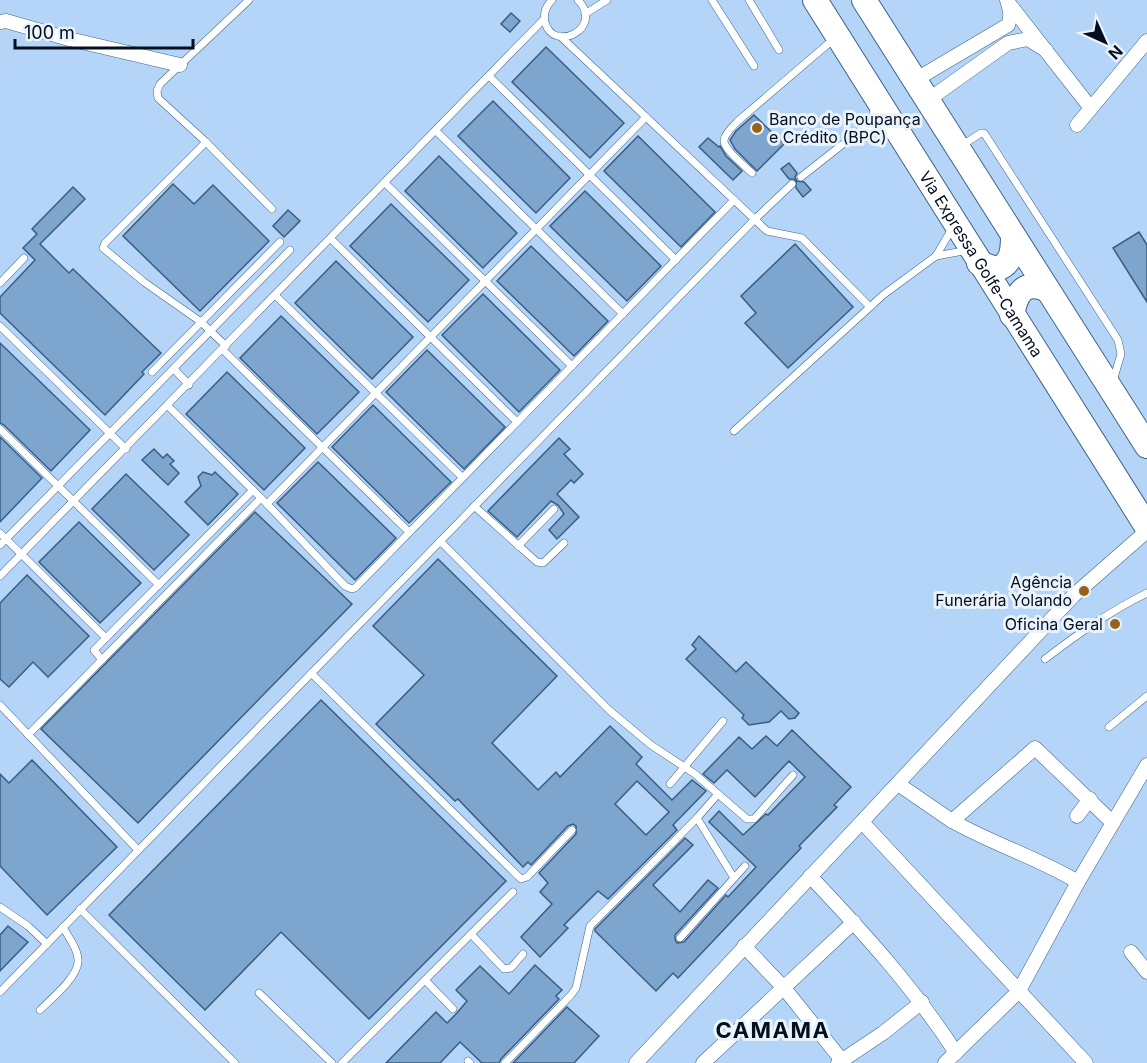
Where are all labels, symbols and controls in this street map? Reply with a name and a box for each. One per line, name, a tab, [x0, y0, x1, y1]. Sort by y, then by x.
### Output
scale bar	[15, 12, 194, 50]
north arrow	[1075, 12, 1135, 72]
text: 100 m	[24, 22, 75, 43]
text: N	[1104, 41, 1127, 64]
place label: Banco de Poupança e Crédito (BPC)	[769, 109, 921, 147]
marker: Banco de Poupança e Crédito (BPC)	[750, 121, 764, 135]
street label: Via Expressa Golfe-Camama	[915, 167, 1047, 361]
place label: Agência Funerária Yolando	[935, 572, 1072, 610]
marker: Agência Funerária Yolando	[1077, 584, 1091, 598]
place label: Oficina Geral	[1005, 614, 1103, 634]
marker: Oficina Geral	[1108, 617, 1122, 631]
district label: CAMAMA	[716, 1017, 830, 1043]

